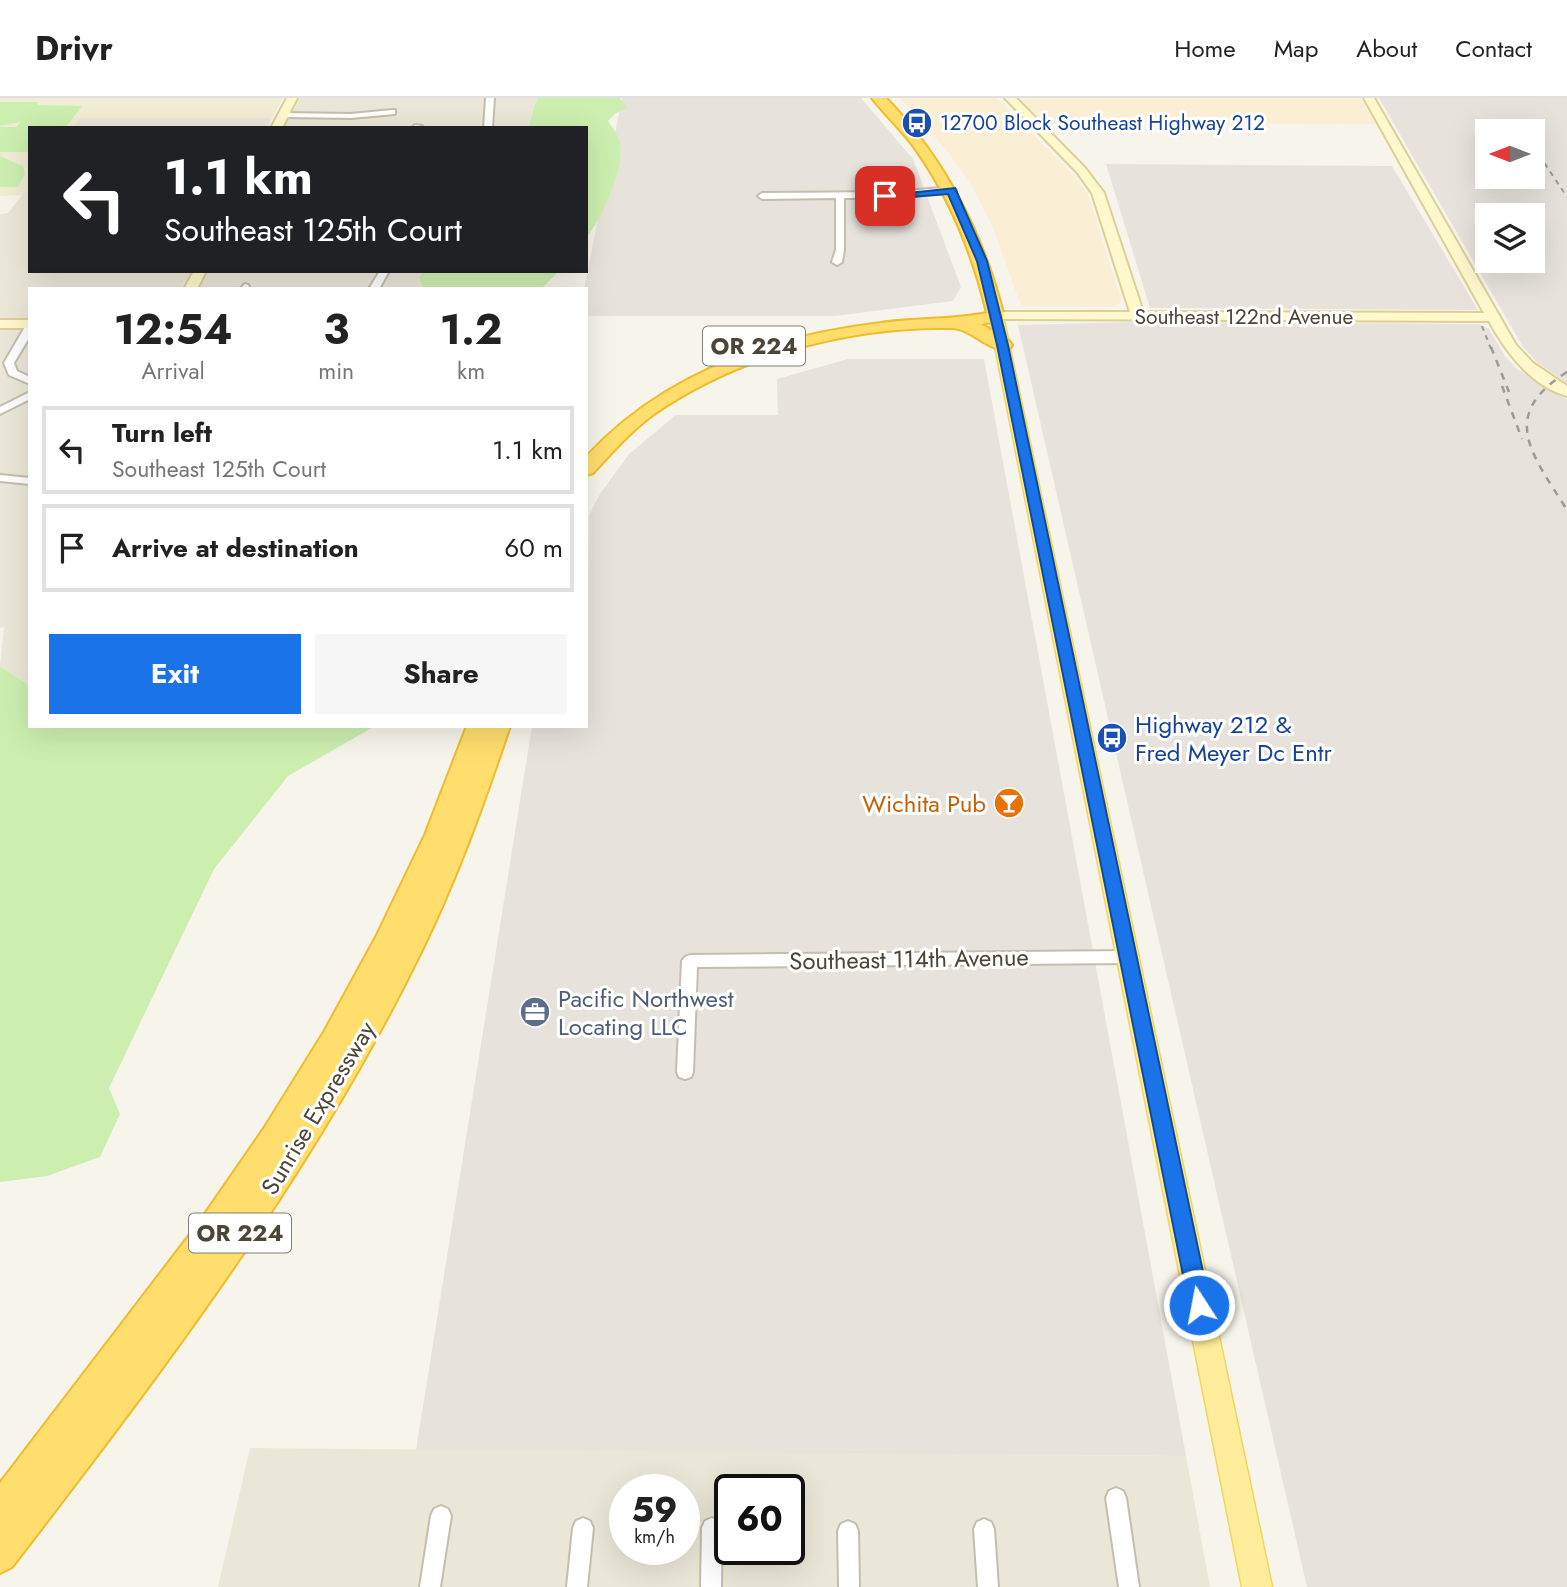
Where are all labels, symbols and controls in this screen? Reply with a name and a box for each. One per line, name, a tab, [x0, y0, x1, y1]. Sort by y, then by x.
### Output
text: Drivr	[35, 25, 113, 72]
text: Home	[1174, 31, 1236, 66]
text: Map	[1274, 31, 1318, 66]
text: About	[1356, 31, 1417, 66]
text: Contact	[1455, 31, 1532, 66]
bus stop icon: 12700 Block Southeast Highway 212	[900, 106, 934, 140]
place label: 12700 Block Southeast Highway 212	[940, 108, 1265, 138]
north arrow	[1475, 119, 1545, 189]
map controls	[1475, 119, 1545, 273]
text: 1.1 km	[164, 142, 313, 212]
icon: left	[49, 154, 140, 245]
pin	[855, 166, 915, 226]
icon: arrive	[866, 177, 904, 215]
button: layers	[1475, 203, 1545, 273]
text: Southeast 125th Court	[164, 207, 462, 253]
text: 12:54	[114, 299, 233, 360]
text: 3	[323, 299, 349, 360]
text: 1.2	[440, 299, 502, 360]
street label: Southeast 122nd Avenue	[1135, 302, 1354, 332]
road number: OR 224	[703, 327, 805, 366]
text: Arrival	[141, 354, 205, 388]
text: min	[318, 354, 354, 388]
text: km	[457, 354, 485, 388]
text: Turn left	[112, 414, 212, 452]
icon: left	[53, 431, 91, 469]
text: 1.1 km	[492, 431, 563, 469]
text: Southeast 125th Court	[112, 452, 326, 486]
icon: arrive	[53, 529, 91, 567]
text: Arrive at destination	[112, 529, 359, 567]
text: 60 m	[504, 529, 563, 567]
button: Exit	[49, 634, 301, 714]
button: Share	[315, 634, 567, 714]
place label: Highway 212 & Fred Meyer Dc Entr	[1135, 707, 1333, 770]
bus stop icon: Highway 212 & Fred Meyer Dc Entr	[1095, 721, 1129, 755]
place label: Wichita Pub	[862, 786, 986, 821]
bar icon: Wichita Pub	[992, 786, 1026, 820]
street label: Southeast 114th Avenue	[789, 939, 1029, 979]
place label: Pacific Northwest Locating LLC	[558, 981, 734, 1044]
office icon: Pacific Northwest Locating LLC	[518, 995, 552, 1029]
street label: Sunrise Expressway	[252, 1014, 384, 1201]
road number: OR 224	[189, 1214, 291, 1252]
position arrow	[1162, 1268, 1236, 1342]
speed limit sign: 60	[714, 1474, 805, 1565]
text: 59	[632, 1485, 678, 1535]
text: km/h	[634, 1524, 675, 1550]

